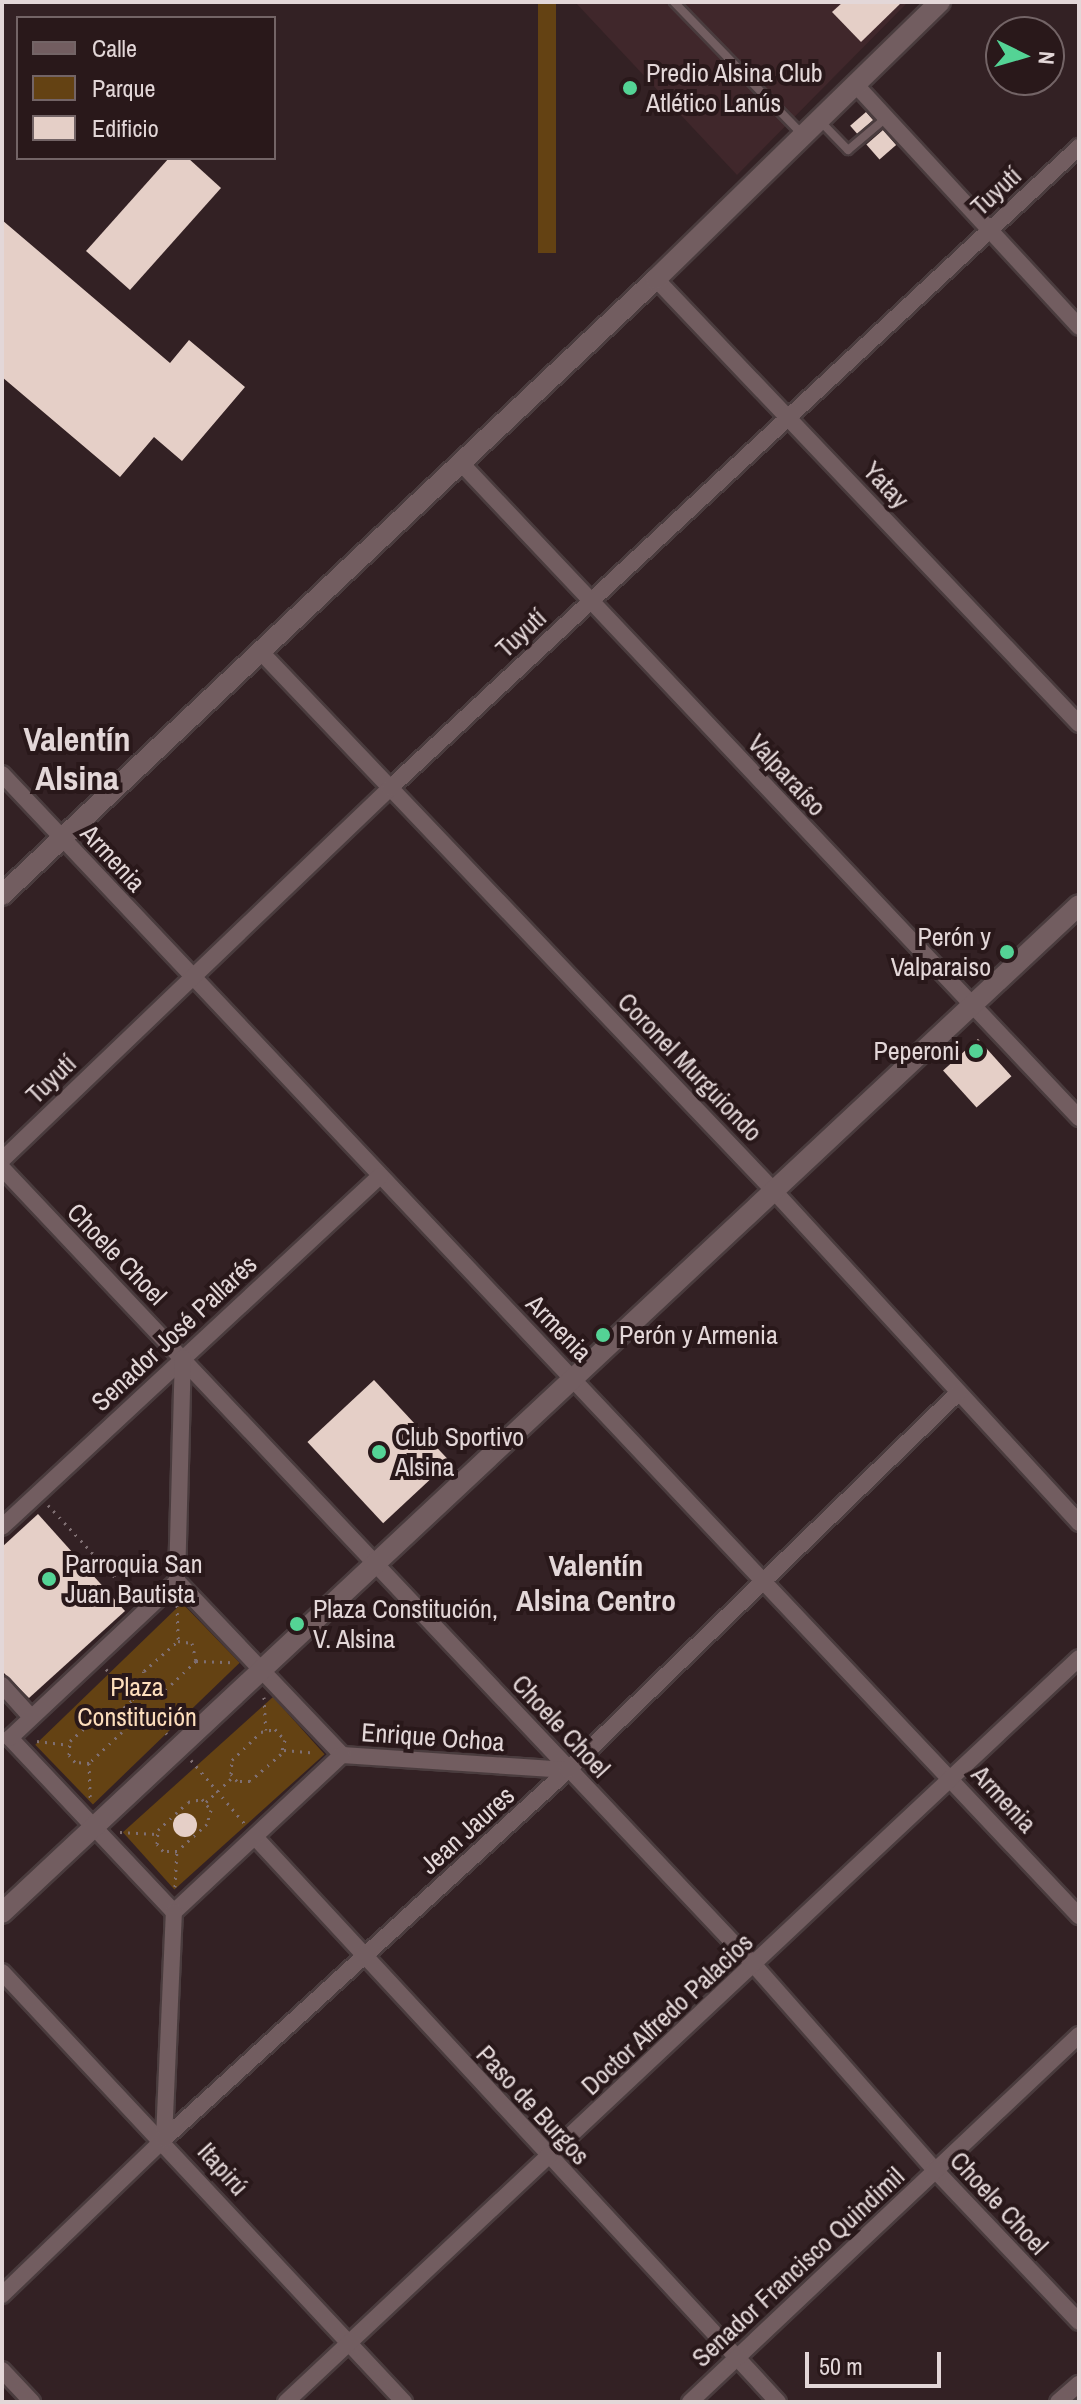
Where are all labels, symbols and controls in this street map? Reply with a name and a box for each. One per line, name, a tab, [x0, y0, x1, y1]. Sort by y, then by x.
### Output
legend	[16, 16, 276, 160]
north arrow	[985, 16, 1065, 96]
text: Calle	[92, 32, 137, 64]
text: N	[1031, 50, 1062, 66]
place label: Predio Alsina Club Atlético Lanús	[646, 57, 824, 118]
text: Parque	[92, 72, 155, 104]
marker: Predio Alsina Club Atlético Lanús	[621, 79, 639, 97]
text: Edificio	[92, 112, 159, 144]
street label: Tuyutí	[964, 160, 1028, 222]
street label: Yatay	[857, 455, 915, 515]
street label: Tuyutí	[489, 602, 553, 664]
district label: Valentín Alsina	[24, 719, 130, 798]
street label: Valparaíso	[741, 728, 833, 822]
street label: Armenia	[74, 818, 152, 898]
place label: Perón y Valparaiso	[891, 921, 991, 982]
marker: Perón y Valparaiso	[998, 943, 1016, 961]
street label: Coronel Murguiondo	[611, 986, 769, 1148]
place label: Peperoni	[873, 1035, 960, 1067]
marker: Peperoni	[967, 1042, 985, 1060]
street label: Tuyutí	[20, 1048, 82, 1110]
street label: Choele Choel	[61, 1197, 173, 1311]
street label: Senador José Pallarés	[85, 1248, 263, 1418]
street label: Armenia	[520, 1288, 598, 1368]
place label: Perón y Armenia	[619, 1319, 779, 1351]
marker: Perón y Armenia	[594, 1326, 612, 1344]
place label: Club Sportivo Alsina	[395, 1421, 524, 1482]
marker: Club Sportivo Alsina	[370, 1443, 388, 1461]
district label: Valentín Alsina Centro	[516, 1547, 676, 1618]
place label: Parroquia San Juan Bautista	[65, 1548, 202, 1610]
marker: Parroquia San Juan Bautista	[40, 1570, 58, 1588]
place label: Plaza Constitución, V. Alsina	[313, 1593, 498, 1654]
marker: Plaza Constitución, V. Alsina	[288, 1615, 306, 1633]
street label: Choele Choel	[506, 1668, 616, 1784]
park label: Plaza Constitución	[77, 1671, 197, 1732]
street label: Enrique Ochoa	[360, 1716, 506, 1758]
street label: Armenia	[965, 1759, 1043, 1839]
street label: Jean Jaures	[413, 1780, 521, 1880]
street label: Doctor Alfredo Palacios	[574, 1926, 760, 2102]
street label: Paso de Burgos	[470, 2039, 596, 2171]
street label: Itapirú	[191, 2136, 255, 2202]
street label: Choele Choel	[944, 2145, 1054, 2261]
street label: Senador Francisco Quindimil	[686, 2161, 910, 2373]
scale bar	[809, 2336, 945, 2386]
text: 50 m	[819, 2350, 863, 2382]

